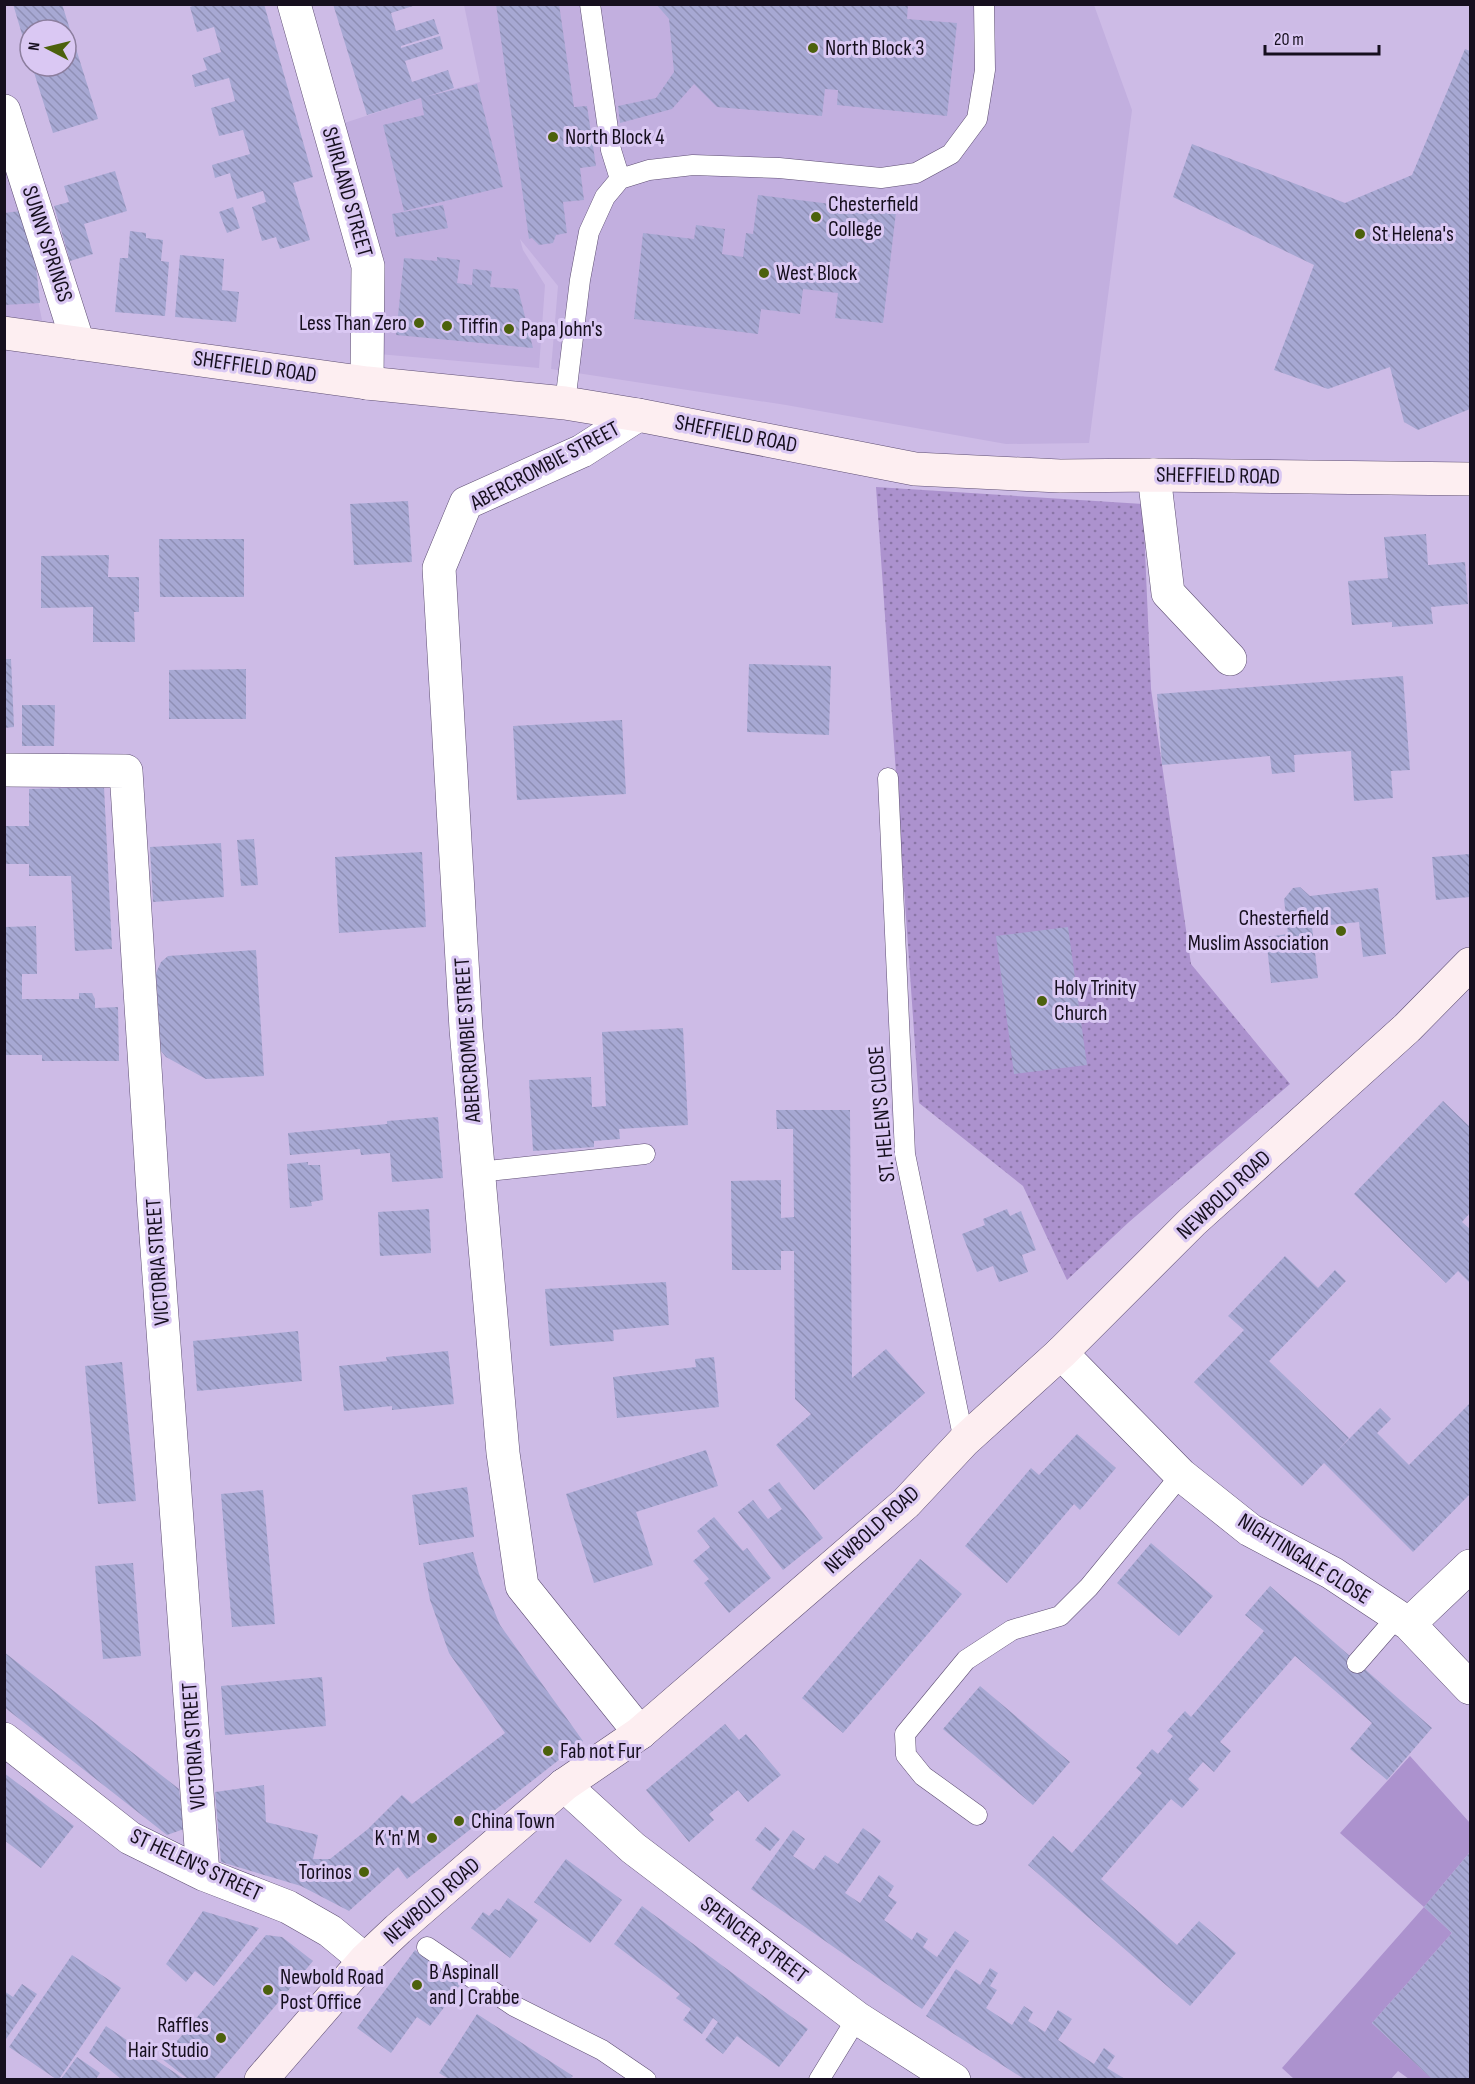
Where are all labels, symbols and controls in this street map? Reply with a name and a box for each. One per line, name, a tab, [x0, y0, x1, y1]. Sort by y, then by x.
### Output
north arrow	[18, 18, 78, 78]
scale bar	[1265, 18, 1379, 56]
text: 20 m	[1274, 29, 1304, 50]
place label: North Block 3	[825, 35, 924, 62]
text: N	[25, 41, 45, 52]
marker: North Block 3	[806, 41, 820, 55]
street label: SHIRLAND STREET	[316, 124, 378, 260]
place label: North Block 4	[565, 124, 664, 151]
marker: North Block 4	[546, 130, 560, 144]
street label: SUNNY SPRINGS	[16, 183, 78, 305]
place label: Chesterfield College	[828, 191, 919, 243]
marker: Chesterfield College	[809, 210, 823, 224]
place label: St Helena's	[1372, 221, 1454, 248]
marker: St Helena's	[1353, 227, 1367, 241]
place label: West Block	[776, 260, 858, 287]
marker: West Block	[757, 266, 771, 280]
place label: Less Than Zero	[299, 310, 407, 337]
place label: Tiffin	[459, 313, 498, 340]
marker: Less Than Zero	[412, 316, 426, 330]
place label: Papa John's	[521, 316, 603, 343]
marker: Tiffin	[440, 319, 454, 333]
marker: Papa John's	[502, 322, 516, 336]
street label: SHEFFIELD ROAD	[192, 345, 318, 389]
street label: SHEFFIELD ROAD	[673, 409, 799, 459]
street label: ABERCROMBIE STREET	[465, 415, 624, 517]
street label: SHEFFIELD ROAD	[1156, 461, 1280, 491]
place label: Chesterfield Muslim Association	[1188, 905, 1329, 957]
marker: Chesterfield Muslim Association	[1334, 924, 1348, 938]
street label: ABERCROMBIE STREET	[449, 957, 487, 1124]
place label: Holy Trinity Church	[1054, 975, 1137, 1027]
marker: Holy Trinity Church	[1035, 994, 1049, 1008]
street label: ST. HELEN'S CLOSE	[863, 1045, 901, 1183]
street label: NEWBOLD ROAD	[1171, 1145, 1277, 1245]
street label: VICTORIA STREET	[140, 1198, 176, 1326]
street label: NEWBOLD ROAD	[819, 1480, 925, 1580]
street label: NIGHTINGALE CLOSE	[1233, 1507, 1375, 1611]
street label: VICTORIA STREET	[176, 1682, 212, 1810]
place label: Fab not Fur	[560, 1738, 642, 1765]
marker: Fab not Fur	[541, 1744, 555, 1758]
place label: China Town	[471, 1808, 555, 1835]
marker: China Town	[452, 1814, 466, 1828]
street label: ST HELEN'S STREET	[126, 1823, 266, 1907]
place label: K 'n' M	[374, 1825, 420, 1852]
marker: K 'n' M	[425, 1831, 439, 1845]
street label: NEWBOLD ROAD	[378, 1852, 486, 1950]
place label: Torinos	[299, 1859, 352, 1886]
marker: Torinos	[357, 1865, 371, 1879]
street label: SPENCER STREET	[695, 1891, 813, 1989]
place label: B Aspinall and J Crabbe	[429, 1959, 520, 2011]
place label: Newbold Road Post Office	[280, 1964, 384, 2016]
marker: B Aspinall and J Crabbe	[410, 1978, 424, 1992]
marker: Newbold Road Post Office	[261, 1983, 275, 1997]
place label: Raffles Hair Studio	[128, 2012, 209, 2064]
marker: Raffles Hair Studio	[214, 2031, 228, 2045]

